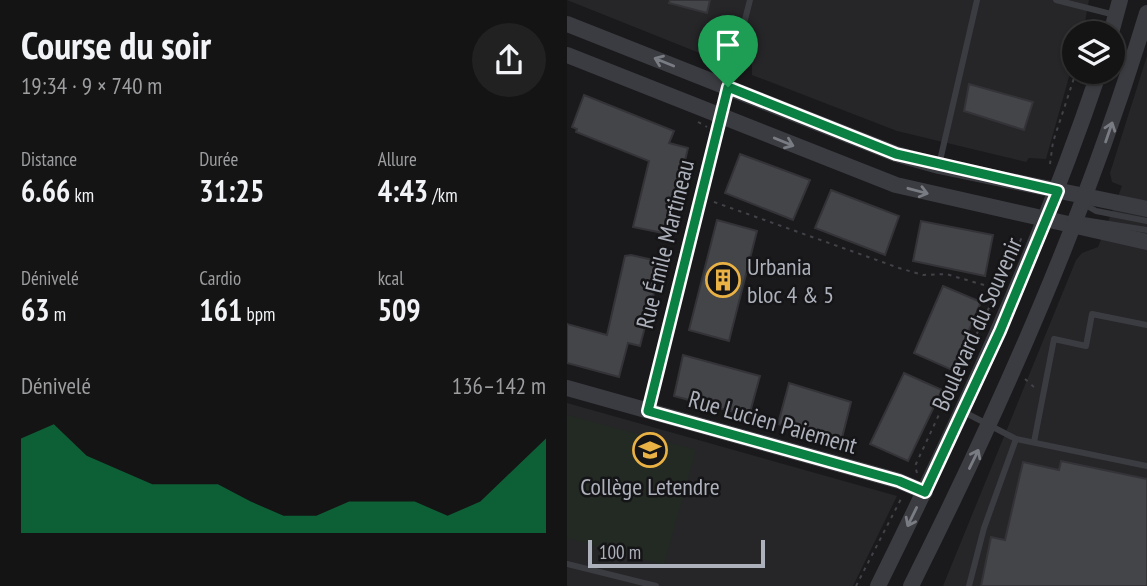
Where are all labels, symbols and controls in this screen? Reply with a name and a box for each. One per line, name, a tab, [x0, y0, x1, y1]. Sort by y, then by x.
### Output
pin	[698, 15, 758, 87]
text: Course du soir	[21, 20, 211, 69]
map controls	[1062, 21, 1125, 84]
button: layers	[1062, 21, 1125, 84]
button: share	[472, 23, 546, 97]
icon: arrive	[709, 26, 747, 64]
one-way arrow	[654, 55, 676, 68]
text: 19:34 · 9 × 740 m	[21, 71, 162, 100]
one-way arrow	[1103, 121, 1116, 143]
one-way arrow	[773, 136, 795, 149]
text: Distance	[21, 147, 77, 171]
text: Durée	[199, 147, 238, 171]
text: Allure	[378, 147, 417, 171]
street label: Rue Émile Martineau	[629, 156, 701, 332]
text: 6.66	[21, 171, 70, 210]
text: 31:25	[199, 171, 264, 210]
text: 4:43	[378, 171, 428, 210]
text: km	[70, 183, 94, 207]
text: /km	[428, 183, 458, 207]
one-way arrow	[907, 186, 929, 199]
street label: Boulevard du Souvenir	[925, 232, 1029, 416]
place label: Urbania bloc 4 & 5	[747, 251, 834, 310]
building icon: Urbania bloc 4 & 5	[704, 261, 742, 299]
text: Dénivelé	[21, 266, 79, 290]
text: Cardio	[199, 266, 241, 290]
text: kcal	[378, 266, 404, 290]
text: 63	[21, 290, 50, 329]
text: 161	[199, 290, 242, 329]
text: 509	[378, 290, 421, 329]
text: m	[50, 302, 66, 326]
text: bpm	[242, 302, 275, 326]
text: Dénivelé	[21, 371, 91, 400]
text: 136–142 m	[452, 371, 546, 400]
street label: Rue Lucien Paiement	[685, 383, 861, 461]
school or university icon: Collège Letendre	[631, 431, 669, 469]
one-way arrow	[968, 449, 982, 470]
place label: Collège Letendre	[580, 471, 720, 502]
one-way arrow	[905, 506, 918, 527]
scale bar	[588, 537, 765, 569]
text: 100 m	[599, 540, 641, 564]

